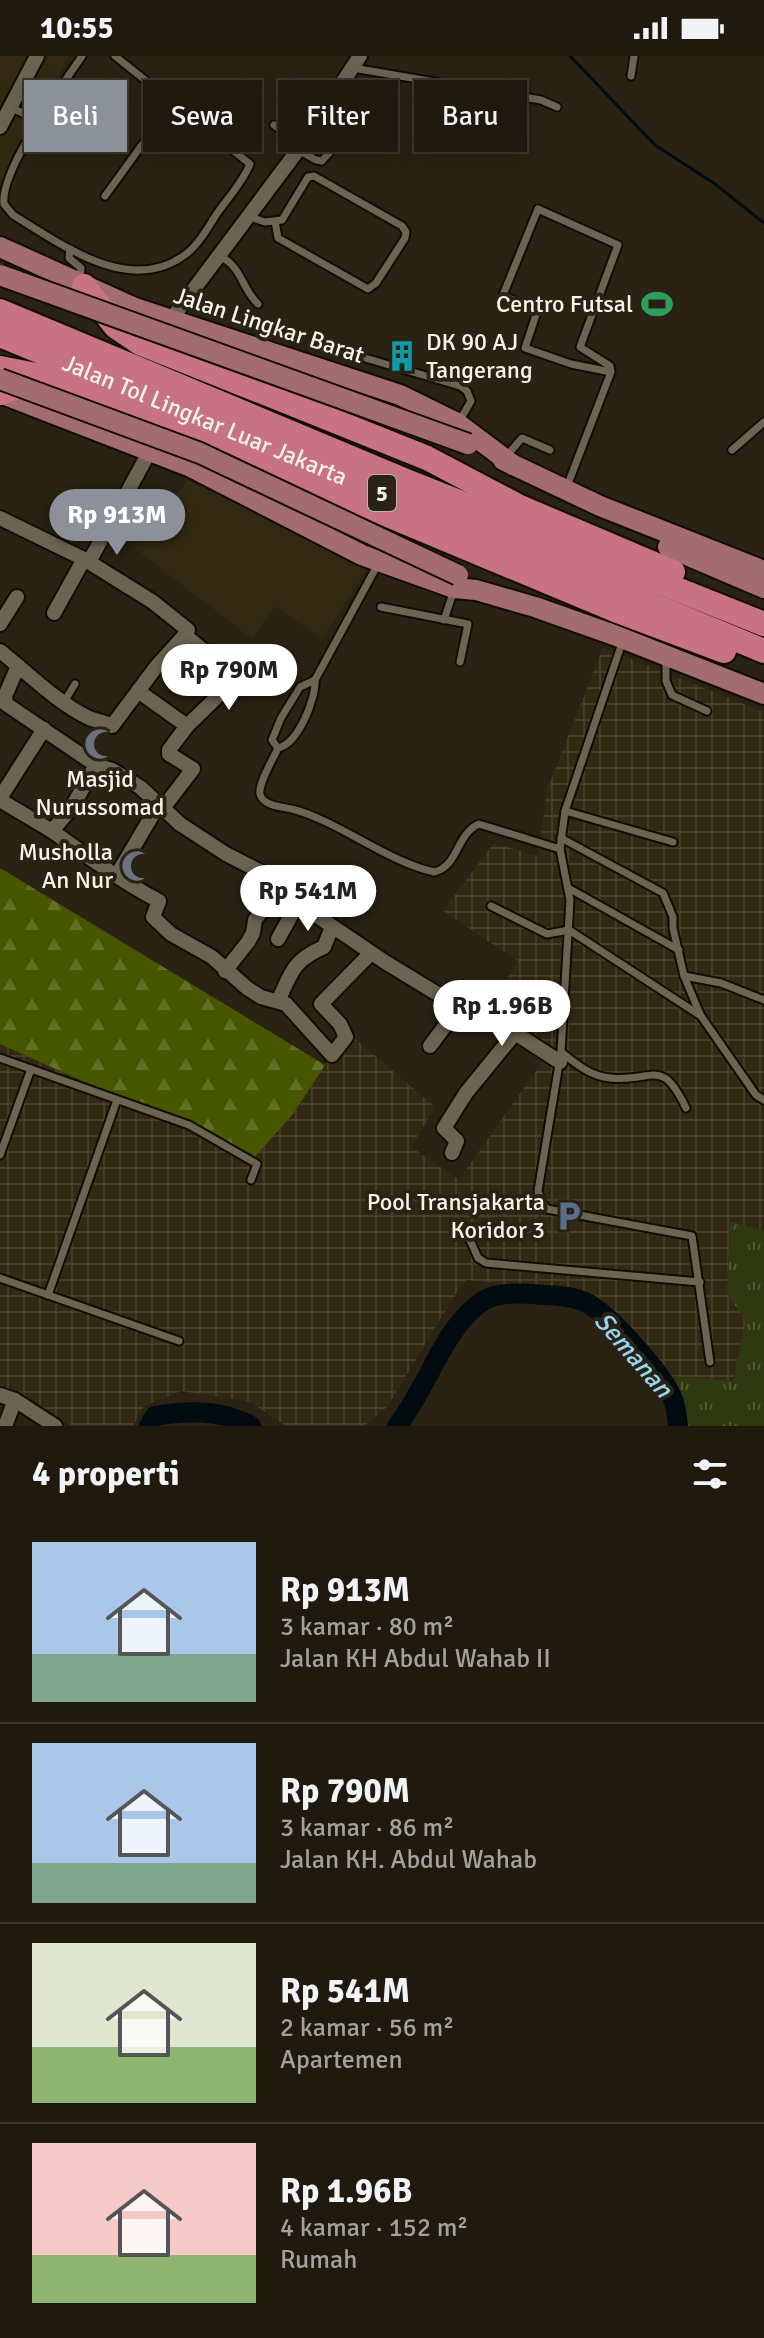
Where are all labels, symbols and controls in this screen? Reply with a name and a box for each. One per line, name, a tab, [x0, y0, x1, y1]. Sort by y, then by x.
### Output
text: 10:55	[40, 10, 114, 47]
chip: Beli	[24, 80, 127, 152]
chip: Sewa	[143, 80, 262, 152]
chip: Filter	[278, 80, 398, 152]
chip: Baru	[414, 80, 527, 152]
street label: Jalan Lingkar Barat	[170, 280, 368, 370]
sports icon: Centro Futsal	[640, 287, 674, 321]
place label: Centro Futsal	[496, 289, 633, 319]
place label: DK 90 AJ Tangerang	[426, 327, 533, 385]
building icon: DK 90 AJ Tangerang	[385, 339, 419, 373]
street label: Jalan Tol Lingkar Luar Jakarta	[58, 348, 352, 492]
road number: 5	[368, 475, 396, 511]
pin: Rp 913M	[43, 489, 191, 557]
text: Rp 913M	[67, 499, 167, 531]
pin: Rp 790M	[155, 644, 303, 712]
text: Rp 790M	[179, 654, 279, 686]
mosque icon: Masjid Nurussomad	[83, 727, 117, 761]
place label: Masjid Nurussomad	[36, 764, 164, 822]
place label: Musholla An Nur	[18, 837, 113, 895]
mosque icon: Musholla An Nur	[120, 849, 154, 883]
pin: Rp 541M	[234, 865, 382, 933]
text: Rp 541M	[258, 875, 358, 907]
pin: Rp 1.96B	[419, 980, 585, 1048]
text: Rp 1.96B	[451, 990, 553, 1022]
place label: Pool Transjakarta Koridor 3	[367, 1187, 545, 1245]
parking icon: Pool Transjakarta Koridor 3	[552, 1199, 586, 1233]
water label: Semanan	[587, 1306, 679, 1405]
icon: filters	[688, 1452, 732, 1496]
text: 4 properti	[32, 1453, 180, 1495]
text: Rp 913M	[280, 1569, 410, 1611]
icon: home	[96, 1574, 192, 1670]
text: 3 kamar · 80 m²	[280, 1611, 454, 1643]
text: Jalan KH Abdul Wahab II	[280, 1643, 551, 1675]
text: Rp 790M	[280, 1770, 410, 1812]
icon: home	[96, 1775, 192, 1871]
text: 3 kamar · 86 m²	[280, 1812, 454, 1844]
text: Jalan KH. Abdul Wahab	[280, 1844, 537, 1876]
text: Rp 541M	[280, 1970, 410, 2012]
icon: home	[96, 1975, 192, 2071]
text: 2 kamar · 56 m²	[280, 2012, 454, 2044]
text: Apartemen	[280, 2044, 403, 2076]
text: Rp 1.96B	[280, 2170, 412, 2212]
icon: home	[96, 2175, 192, 2271]
text: 4 kamar · 152 m²	[280, 2212, 468, 2244]
text: Rumah	[280, 2244, 357, 2276]

